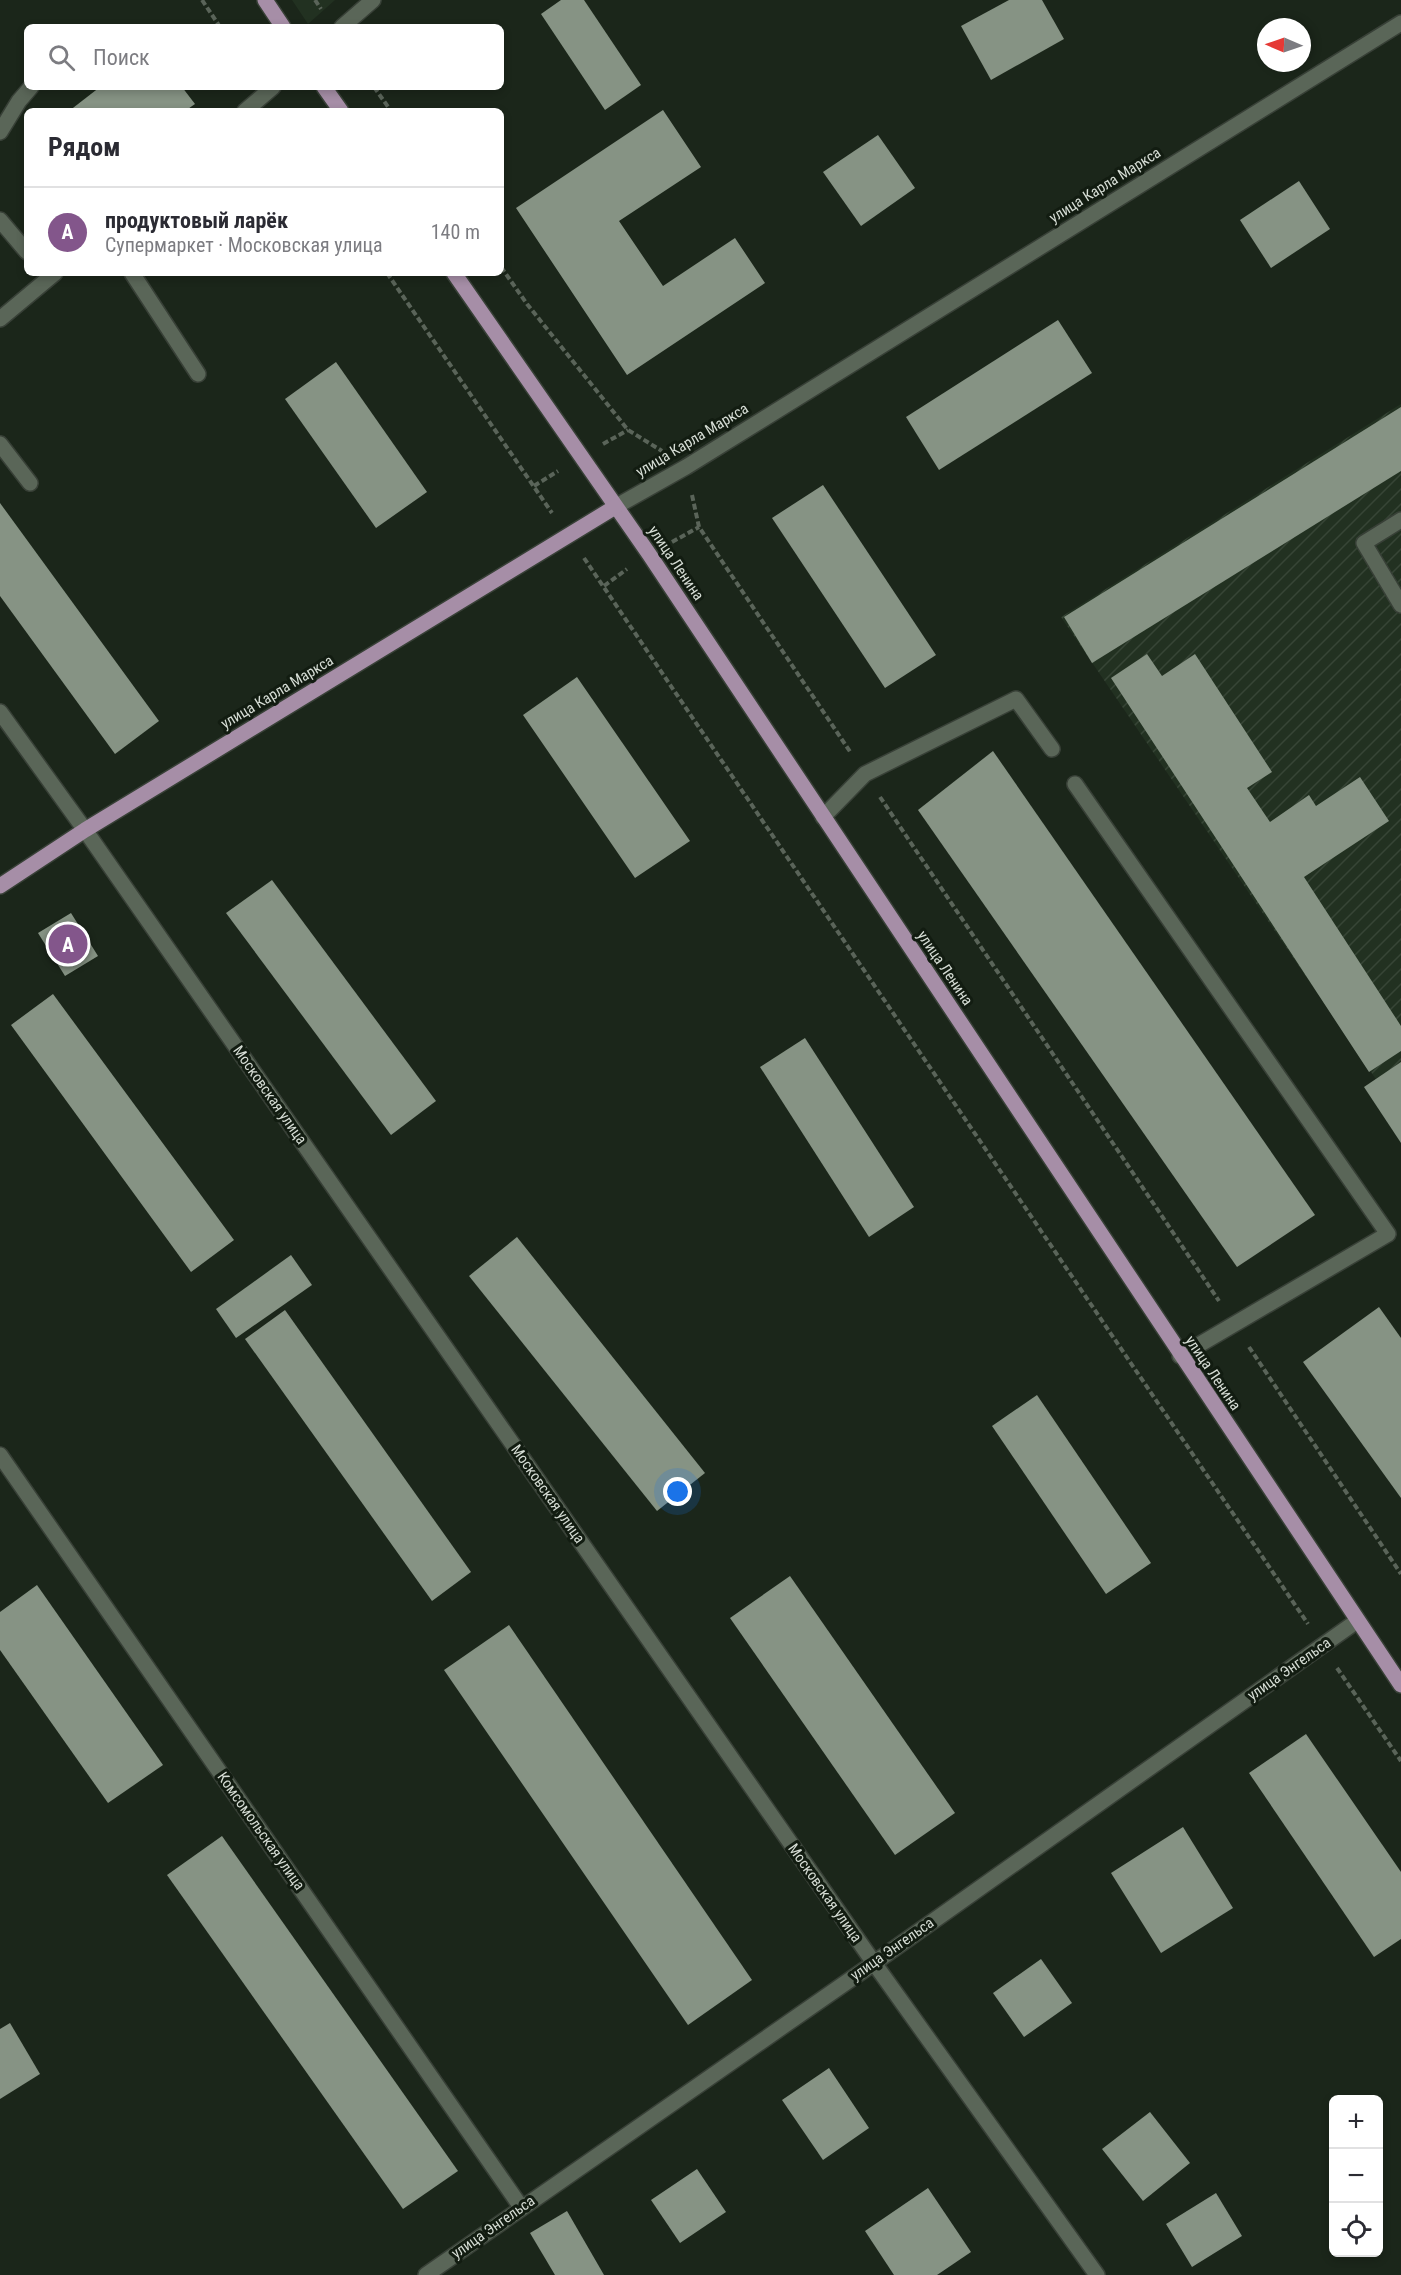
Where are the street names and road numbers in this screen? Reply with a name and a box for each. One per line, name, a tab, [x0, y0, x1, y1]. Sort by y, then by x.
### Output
street label: улица Карла Маркса	[1046, 143, 1164, 227]
street label: улица Карла Маркса	[632, 399, 752, 481]
street label: улица Ленина	[644, 522, 708, 604]
street label: улица Карла Маркса	[217, 651, 337, 733]
street label: улица Ленина	[913, 927, 977, 1009]
street label: Московская улица	[229, 1042, 311, 1148]
street label: улица Ленина	[1181, 1332, 1245, 1414]
street label: Московская улица	[507, 1441, 589, 1547]
street label: улица Энгельса	[1244, 1634, 1334, 1704]
street label: Комсомольская улица	[213, 1768, 309, 1894]
street label: Московская улица	[784, 1840, 866, 1946]
street label: улица Энгельса	[847, 1914, 937, 1984]
street label: улица Энгельса	[448, 2192, 538, 2262]

